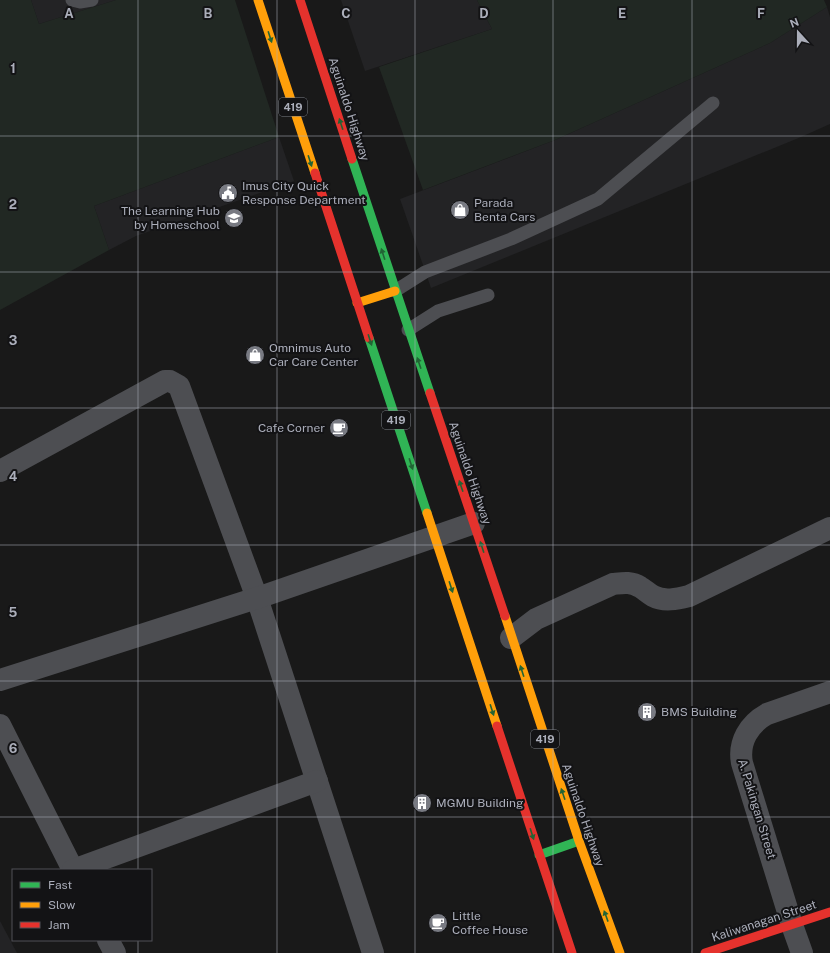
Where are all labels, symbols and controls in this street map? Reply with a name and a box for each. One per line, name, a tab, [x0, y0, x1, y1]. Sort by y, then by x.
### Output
text: A	[64, 6, 74, 21]
text: B	[204, 6, 213, 21]
text: C	[341, 6, 351, 21]
text: D	[479, 6, 489, 21]
text: E	[618, 6, 626, 21]
text: F	[757, 6, 765, 21]
north arrow	[778, 12, 818, 52]
text: N	[788, 16, 801, 30]
one-way arrow	[267, 31, 273, 43]
street label: Aguinaldo Highway	[326, 56, 372, 163]
text: 1	[10, 61, 16, 76]
road number: 419	[279, 98, 307, 116]
one-way arrow	[338, 118, 344, 130]
one-way arrow	[308, 155, 314, 167]
place label: Imus City Quick Response Department	[242, 179, 366, 207]
public building icon: Imus City Quick Response Department	[217, 182, 239, 204]
place label: Parada Benta Cars	[474, 196, 535, 224]
text: 2	[9, 197, 17, 212]
shop icon: Parada Benta Cars	[449, 199, 471, 221]
place label: The Learning Hub by Homeschool	[121, 204, 220, 232]
school or university icon: The Learning Hub by Homeschool	[223, 207, 245, 229]
one-way arrow	[380, 247, 386, 259]
text: 3	[9, 333, 18, 348]
one-way arrow	[367, 334, 373, 346]
place label: Omnimus Auto Car Care Center	[269, 341, 358, 369]
shop icon: Omnimus Auto Car Care Center	[244, 344, 266, 366]
one-way arrow	[416, 356, 422, 368]
road number: 419	[382, 411, 410, 429]
cafe icon: Cafe Corner	[328, 417, 350, 439]
street label: Aguinaldo Highway	[446, 420, 494, 527]
place label: Cafe Corner	[258, 421, 325, 435]
one-way arrow	[408, 458, 414, 470]
text: 4	[9, 469, 18, 484]
one-way arrow	[458, 479, 464, 491]
one-way arrow	[478, 541, 484, 553]
one-way arrow	[449, 581, 455, 593]
text: 5	[9, 605, 18, 620]
one-way arrow	[519, 664, 525, 676]
building icon: BMS Building	[636, 701, 658, 723]
one-way arrow	[489, 705, 495, 717]
place label: BMS Building	[661, 705, 737, 719]
road number: 419	[531, 730, 559, 748]
text: 6	[9, 741, 18, 756]
street label: A. Pakingan Street	[735, 757, 779, 861]
street label: Aguinaldo Highway	[559, 762, 607, 869]
one-way arrow	[560, 788, 566, 800]
building icon: MGMU Building	[411, 792, 433, 814]
place label: MGMU Building	[436, 796, 523, 810]
one-way arrow	[530, 828, 536, 840]
legend	[12, 869, 152, 941]
text: Fast	[48, 878, 73, 892]
street label: Kaliwanagan Street	[710, 897, 819, 945]
text: Slow	[48, 898, 76, 912]
place label: Little Coffee House	[452, 909, 528, 937]
one-way arrow	[603, 910, 609, 922]
cafe icon: Little Coffee House	[427, 912, 449, 934]
text: Jam	[48, 918, 70, 932]

